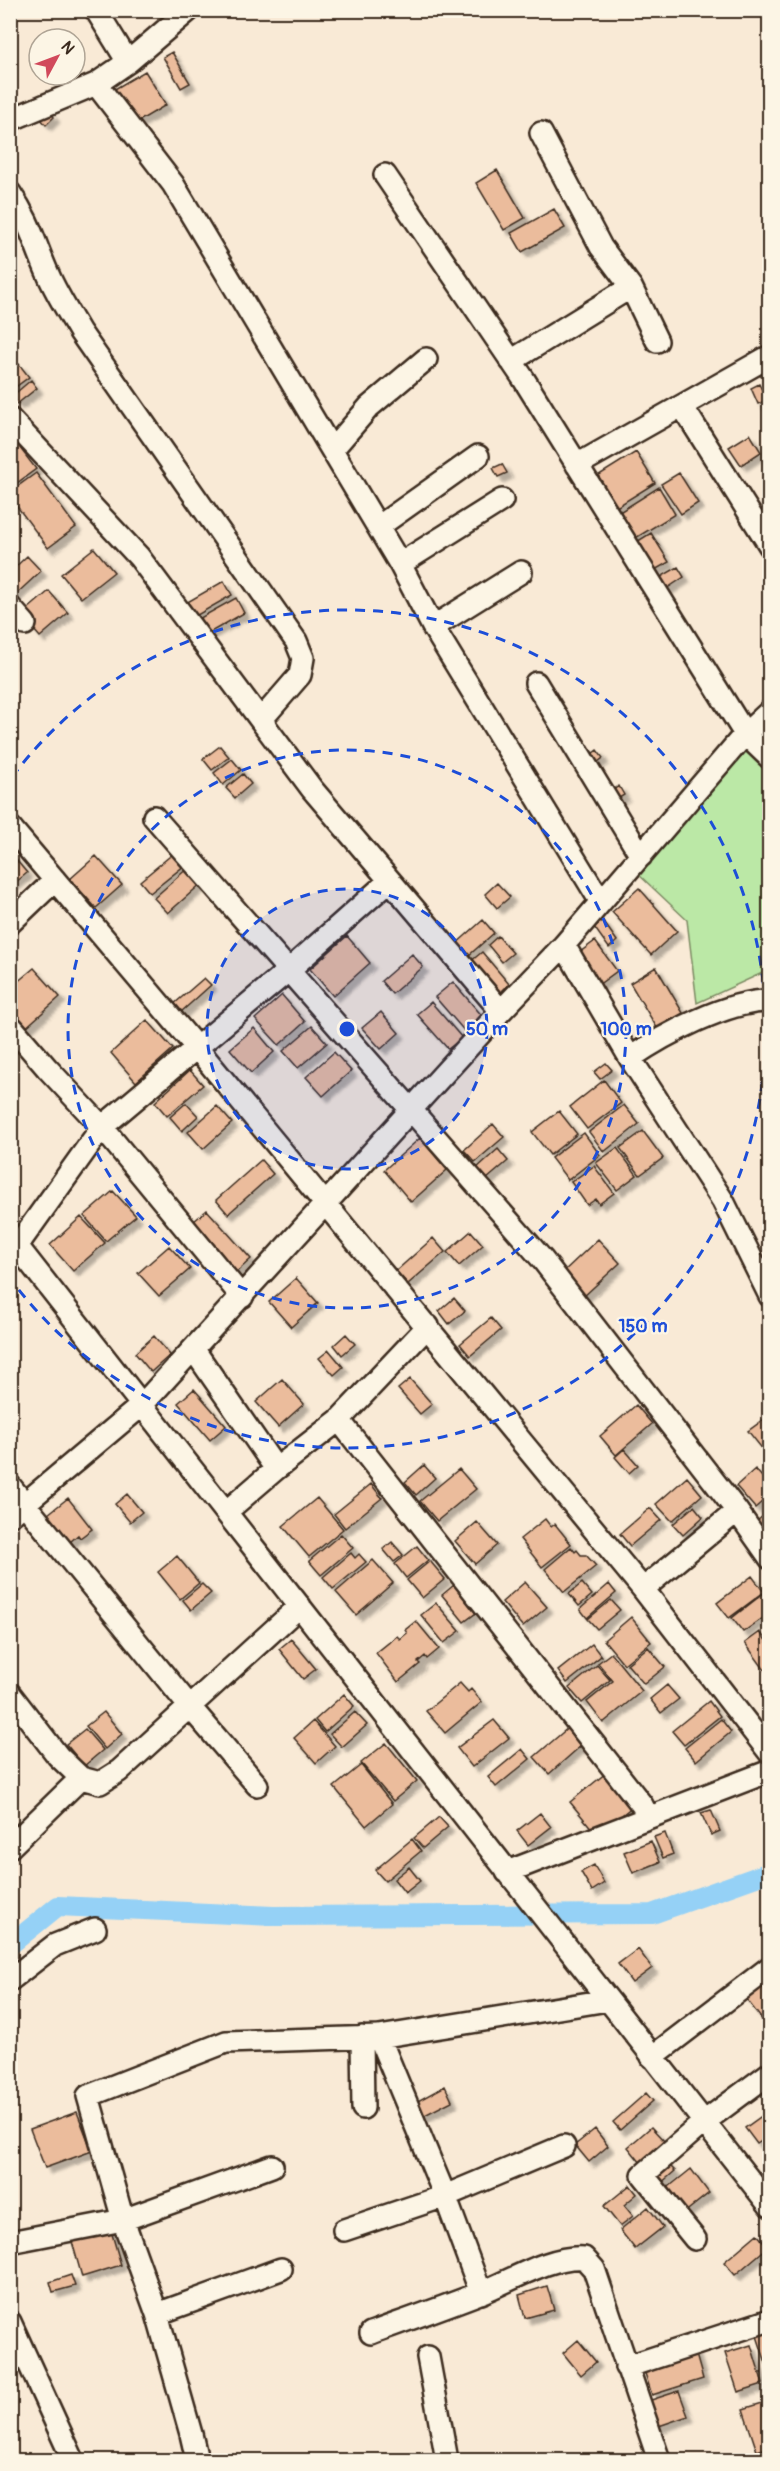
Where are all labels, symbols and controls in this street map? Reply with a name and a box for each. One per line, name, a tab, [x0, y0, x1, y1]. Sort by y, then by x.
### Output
north arrow	[27, 27, 87, 87]
text: N	[56, 37, 79, 59]
text: 50 m	[466, 1018, 508, 1041]
text: 100 m	[600, 1018, 652, 1041]
centre of rings	[337, 1019, 357, 1039]
text: 150 m	[619, 1315, 668, 1338]

